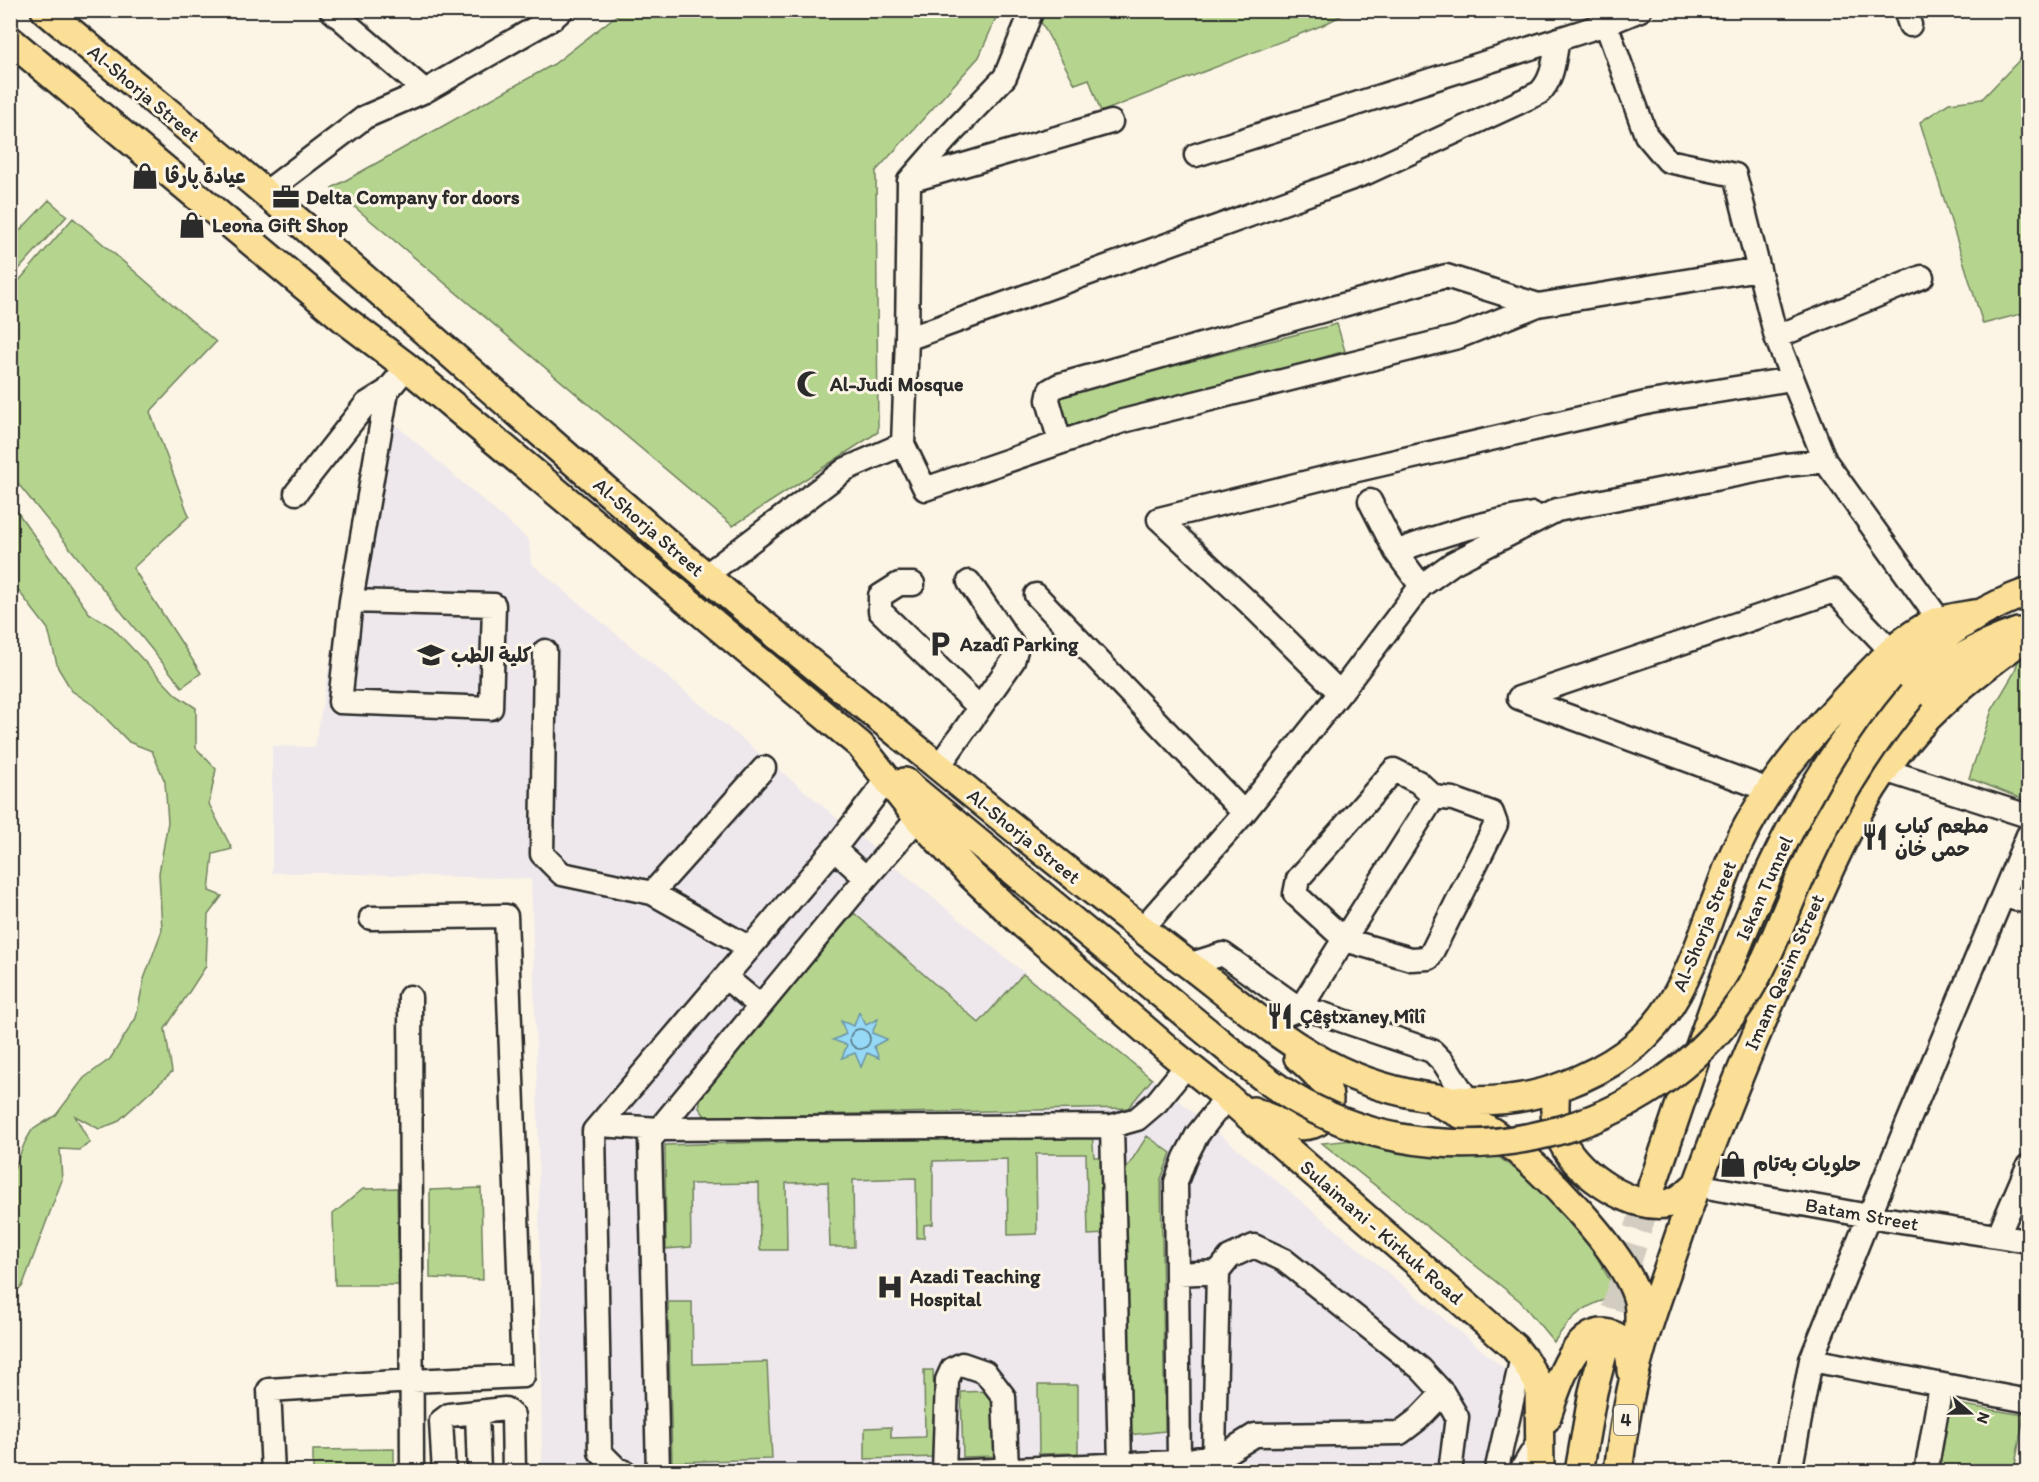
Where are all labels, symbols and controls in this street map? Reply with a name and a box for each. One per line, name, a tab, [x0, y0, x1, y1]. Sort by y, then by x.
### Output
street label: Al-Shorja Street	[83, 39, 205, 147]
shop icon: عيادة پارڤا	[130, 161, 160, 191]
place label: عيادة پارڤا	[165, 164, 246, 189]
office icon: Delta Company for doors	[271, 182, 301, 212]
place label: Delta Company for doors	[306, 185, 520, 210]
shop icon: Leona Gift Shop	[177, 210, 207, 240]
place label: Leona Gift Shop	[212, 213, 348, 238]
mosque icon: Al-Judi Mosque	[795, 369, 825, 399]
place label: Al-Judi Mosque	[829, 372, 964, 397]
street label: Al-Shorja Street	[589, 472, 709, 582]
parking icon: Azadî Parking	[925, 629, 955, 659]
place label: Azadî Parking	[959, 632, 1079, 657]
school or university icon: كلية الطب	[416, 640, 446, 670]
place label: كلية الطب	[451, 643, 532, 668]
street label: Al-Shorja Street	[963, 783, 1085, 889]
place label: مطعم كباب حمى خان	[1895, 814, 1989, 862]
restaurant icon: مطعم كباب حمى خان	[1860, 822, 1890, 852]
street label: Iskan Tunnel	[1730, 832, 1798, 944]
street label: Al-Shorja Street	[1667, 857, 1741, 995]
street label: Imam Qasim Street	[1739, 890, 1829, 1054]
restaurant icon: Çêştxaney Mîlî	[1265, 1001, 1295, 1031]
place label: Çêştxaney Mîlî	[1300, 1004, 1426, 1029]
shop icon: حلویات بەتام	[1718, 1149, 1748, 1179]
place label: حلویات بەتام	[1753, 1152, 1861, 1179]
street label: Sulaimani - Kirkuk Road	[1295, 1155, 1469, 1309]
street label: Batam Street	[1804, 1192, 1921, 1236]
place label: Azadi Teaching Hospital	[909, 1264, 1041, 1312]
hospital icon: Azadi Teaching Hospital	[875, 1272, 905, 1302]
north arrow	[1940, 1383, 2000, 1443]
road number: 4	[1614, 1405, 1638, 1435]
text: N	[1973, 1410, 1994, 1426]

